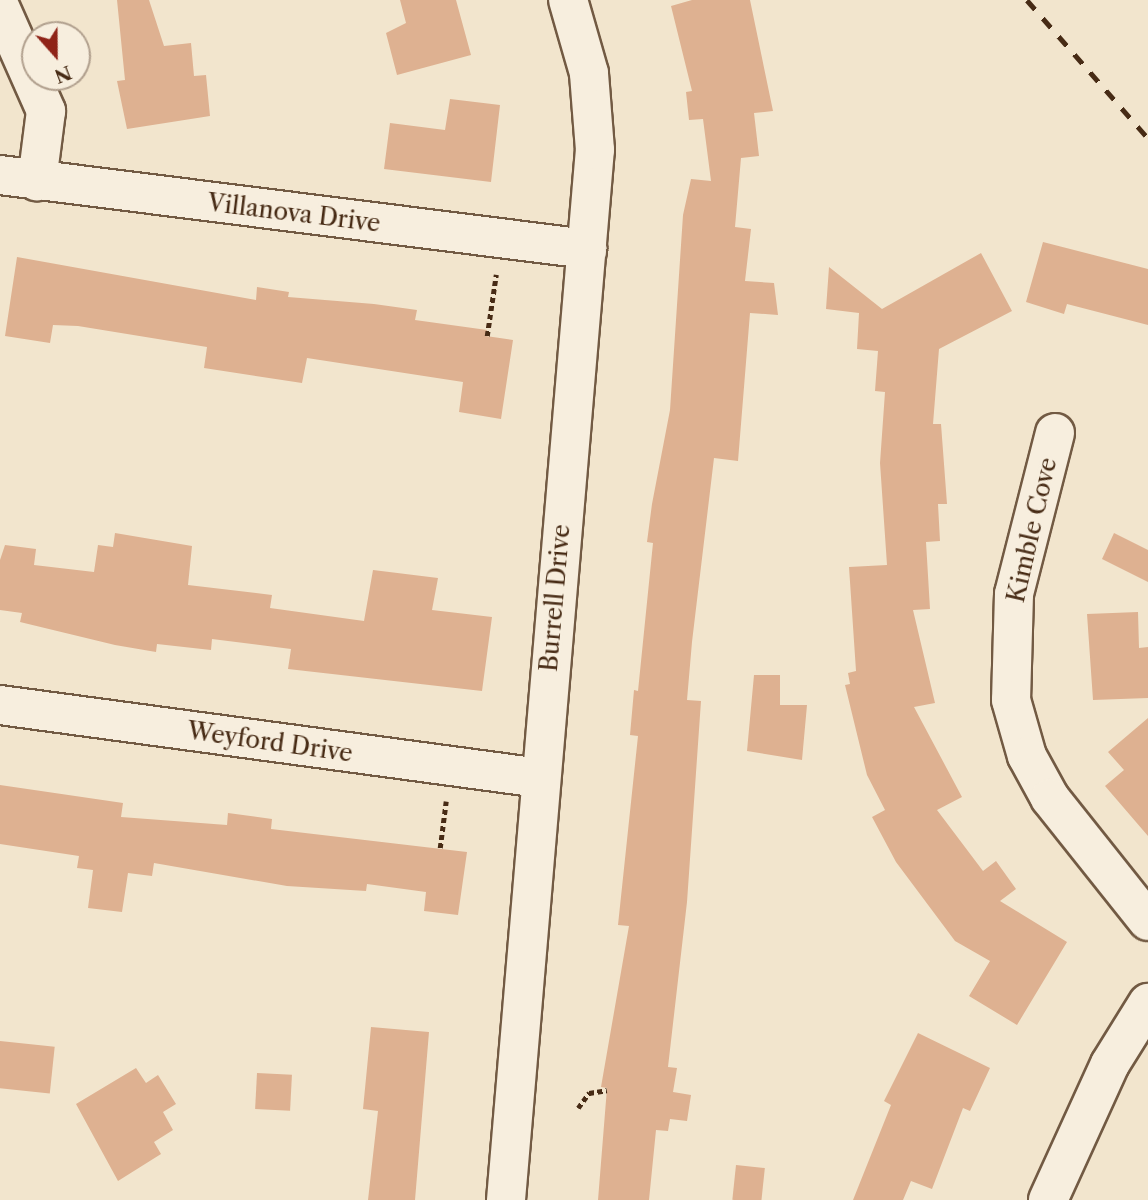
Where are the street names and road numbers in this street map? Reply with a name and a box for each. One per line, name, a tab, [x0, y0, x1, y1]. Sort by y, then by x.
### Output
street label: Villanova Drive	[206, 188, 382, 238]
street label: Kimble Cove	[1001, 455, 1063, 605]
street label: Burrell Drive	[534, 523, 576, 673]
street label: Weyford Drive	[185, 716, 355, 768]

